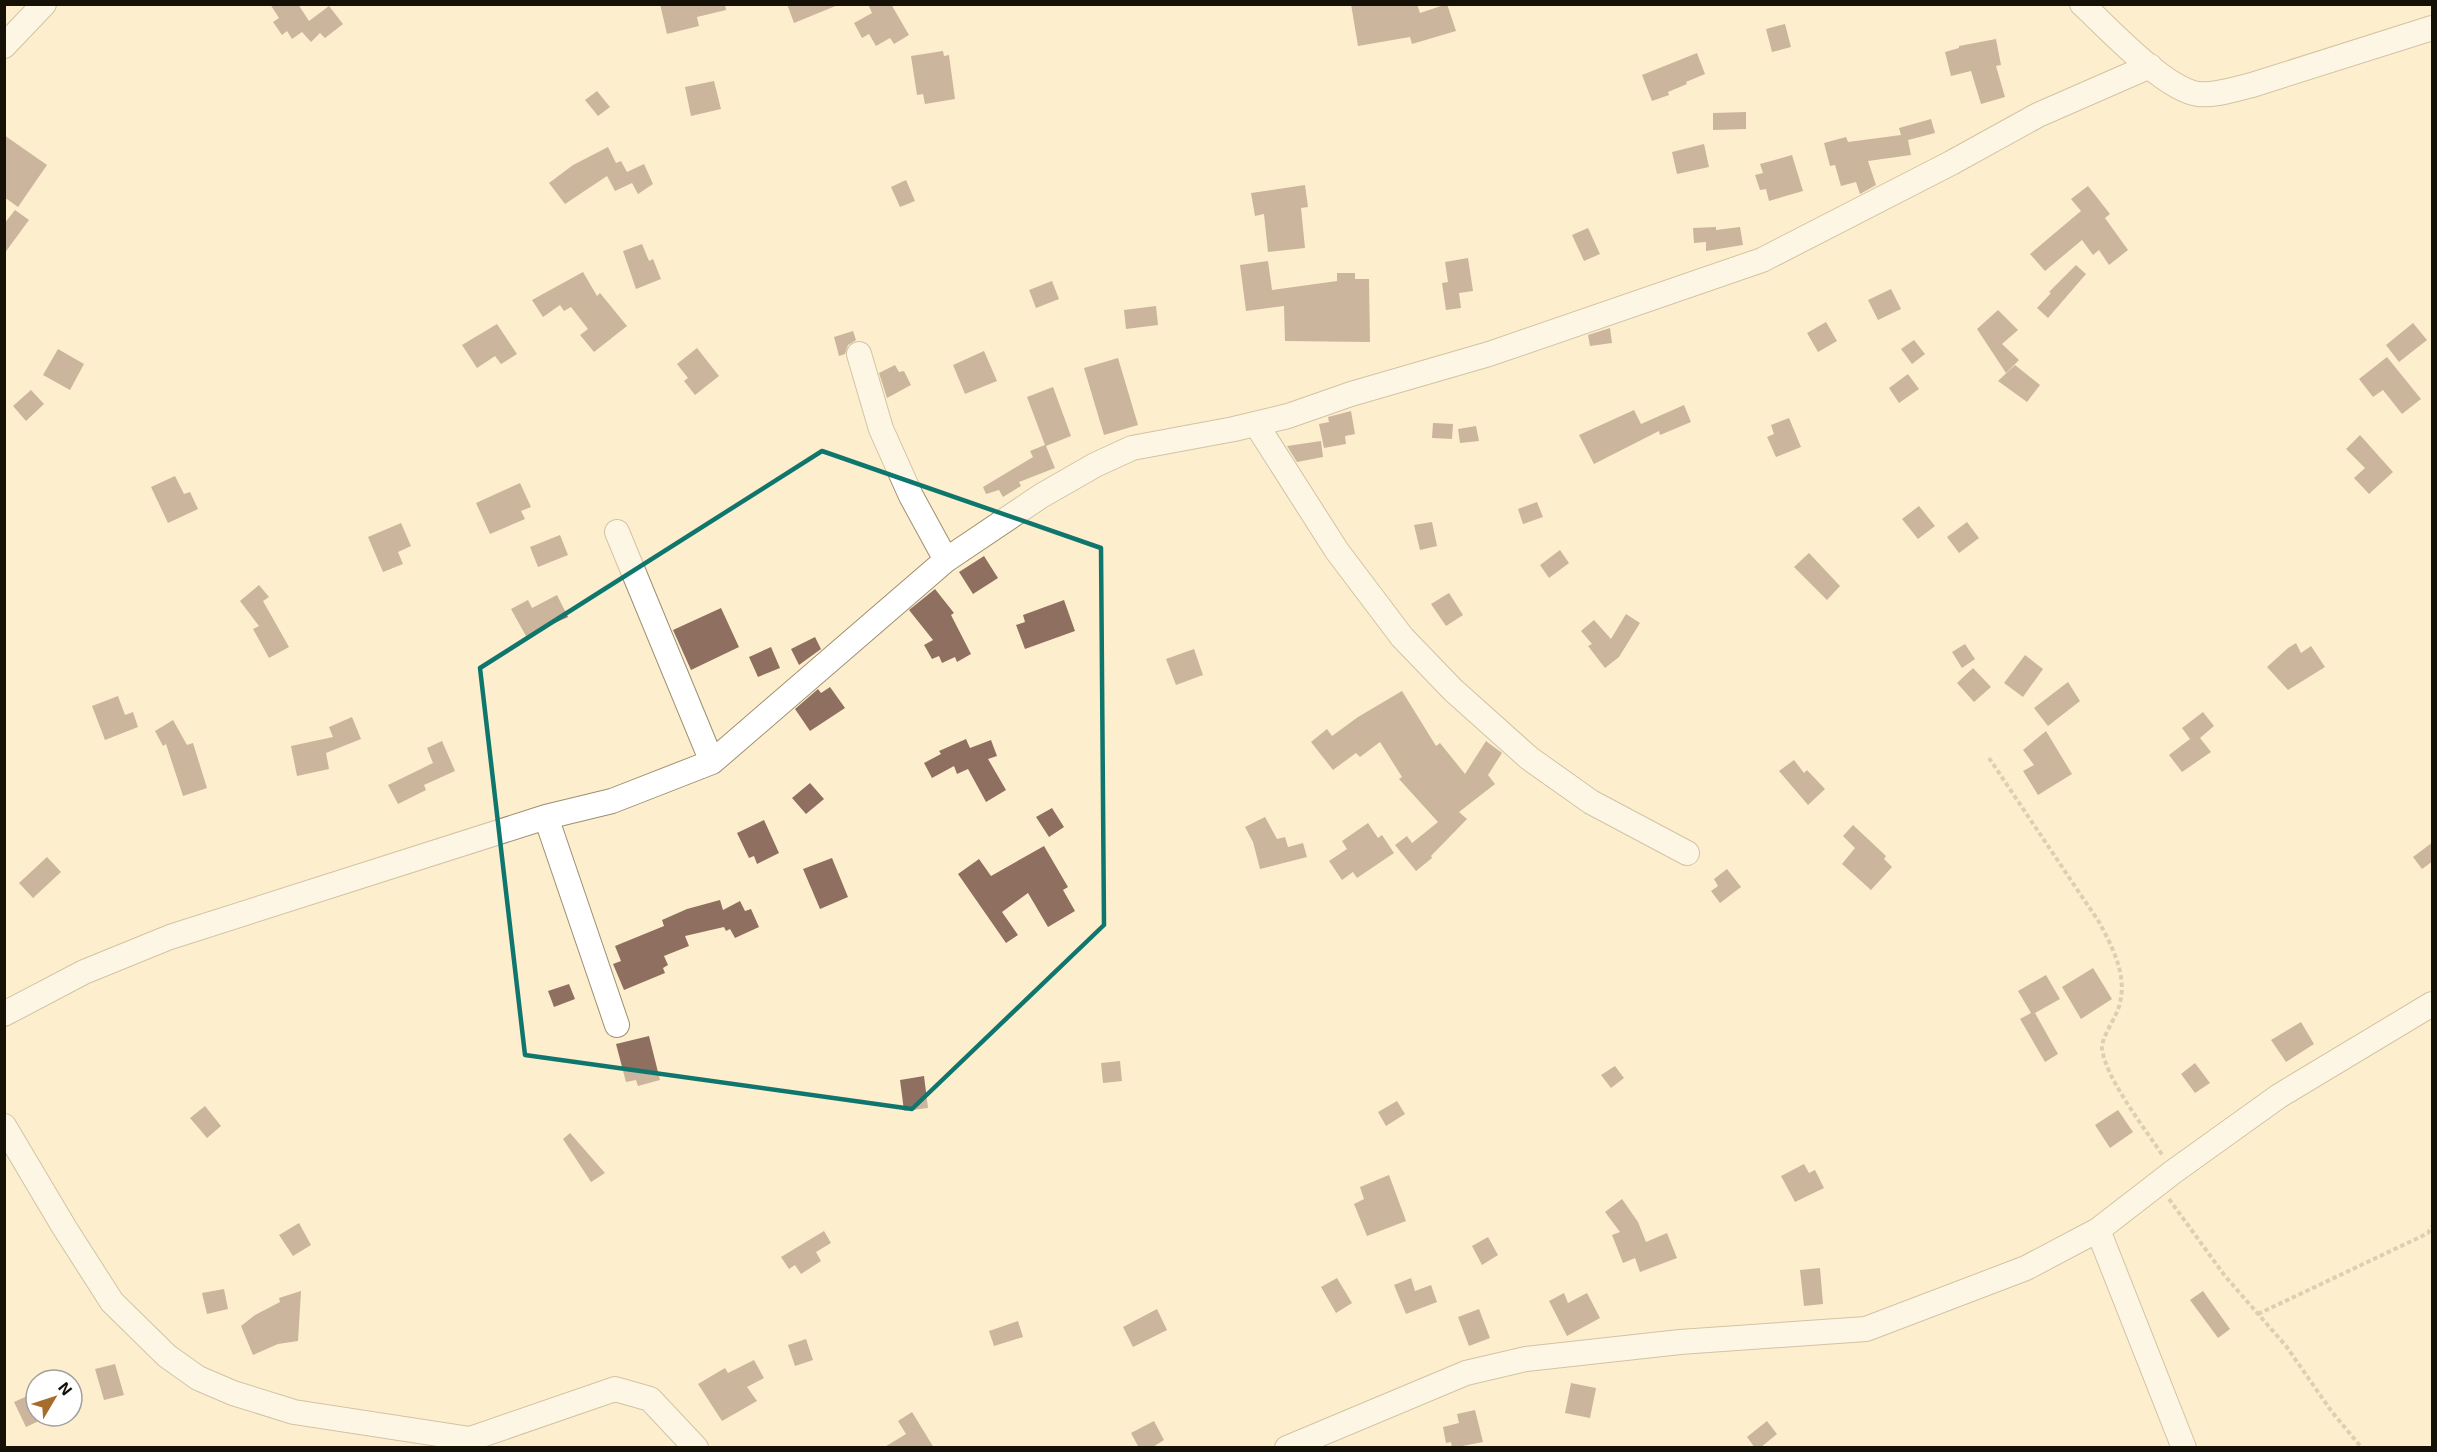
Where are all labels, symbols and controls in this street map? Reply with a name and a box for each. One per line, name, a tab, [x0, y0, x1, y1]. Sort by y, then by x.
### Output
north arrow	[24, 1368, 84, 1428]
text: N	[55, 1378, 77, 1399]

